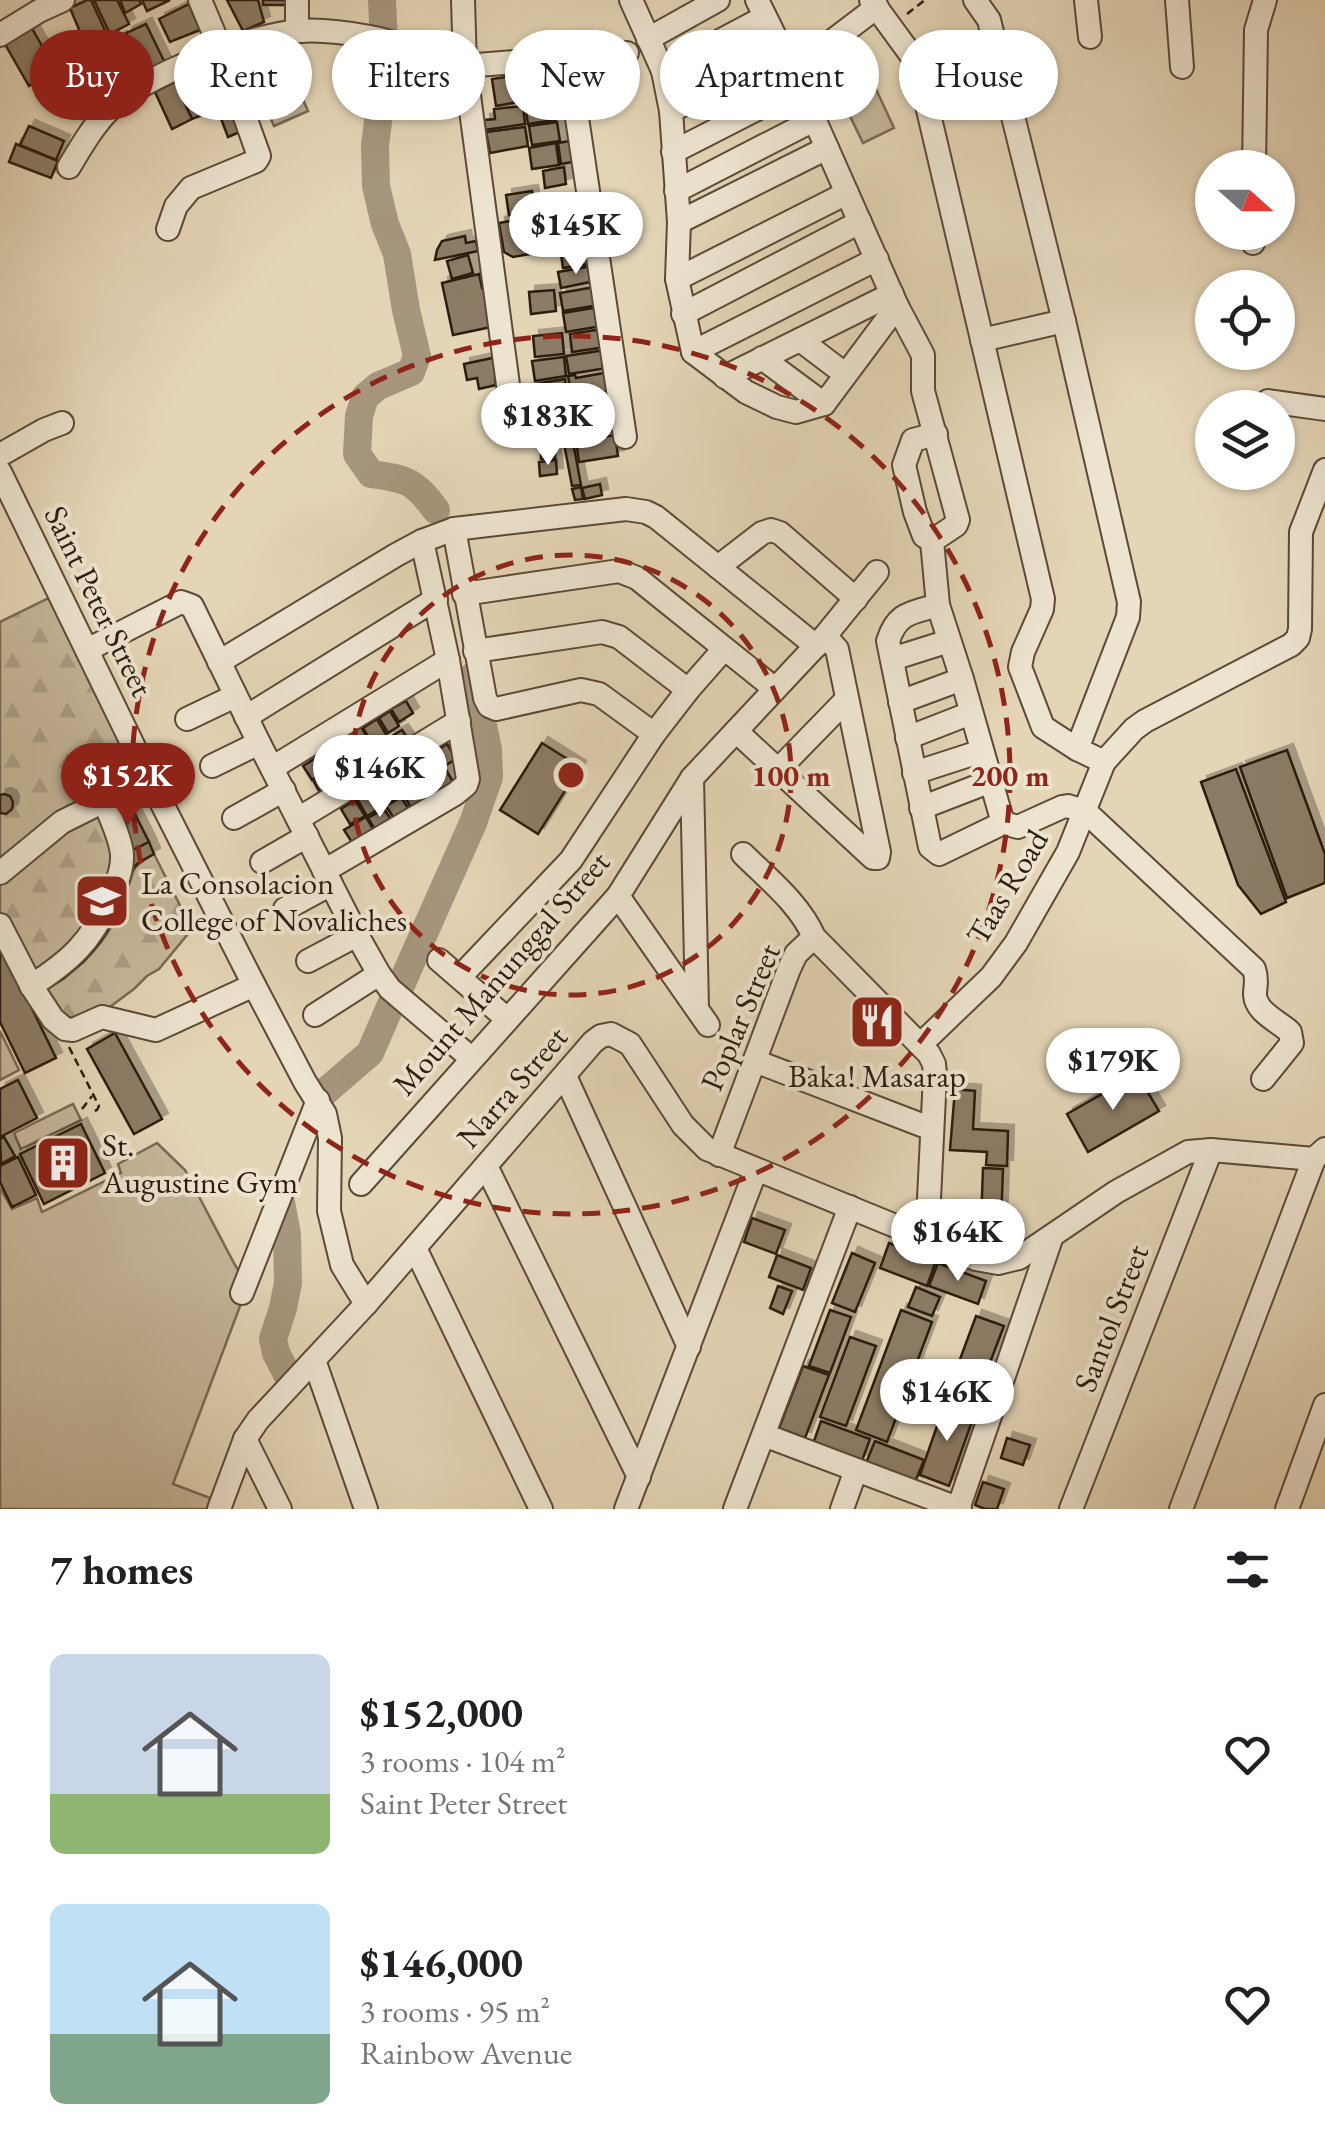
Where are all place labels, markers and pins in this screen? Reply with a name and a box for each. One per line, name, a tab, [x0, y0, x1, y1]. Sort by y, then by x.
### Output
pin: $145K	[506, 192, 646, 277]
pin: $183K	[478, 383, 618, 468]
pin: $146K	[310, 735, 450, 820]
pin: $152K	[58, 743, 198, 828]
centre of rings	[553, 757, 589, 793]
place label: La Consolacion College of Novaliches	[141, 862, 407, 941]
school or university icon: La Consolacion College of Novaliches	[72, 871, 132, 931]
restaurant icon: Baka! Masarap	[847, 992, 907, 1052]
pin: $179K	[1043, 1028, 1183, 1113]
place label: Baka! Masarap	[788, 1055, 966, 1097]
place label: St. Augustine Gym	[101, 1124, 298, 1203]
building icon: St. Augustine Gym	[33, 1133, 93, 1193]
pin: $164K	[888, 1199, 1028, 1284]
pin: $146K	[877, 1359, 1017, 1444]

